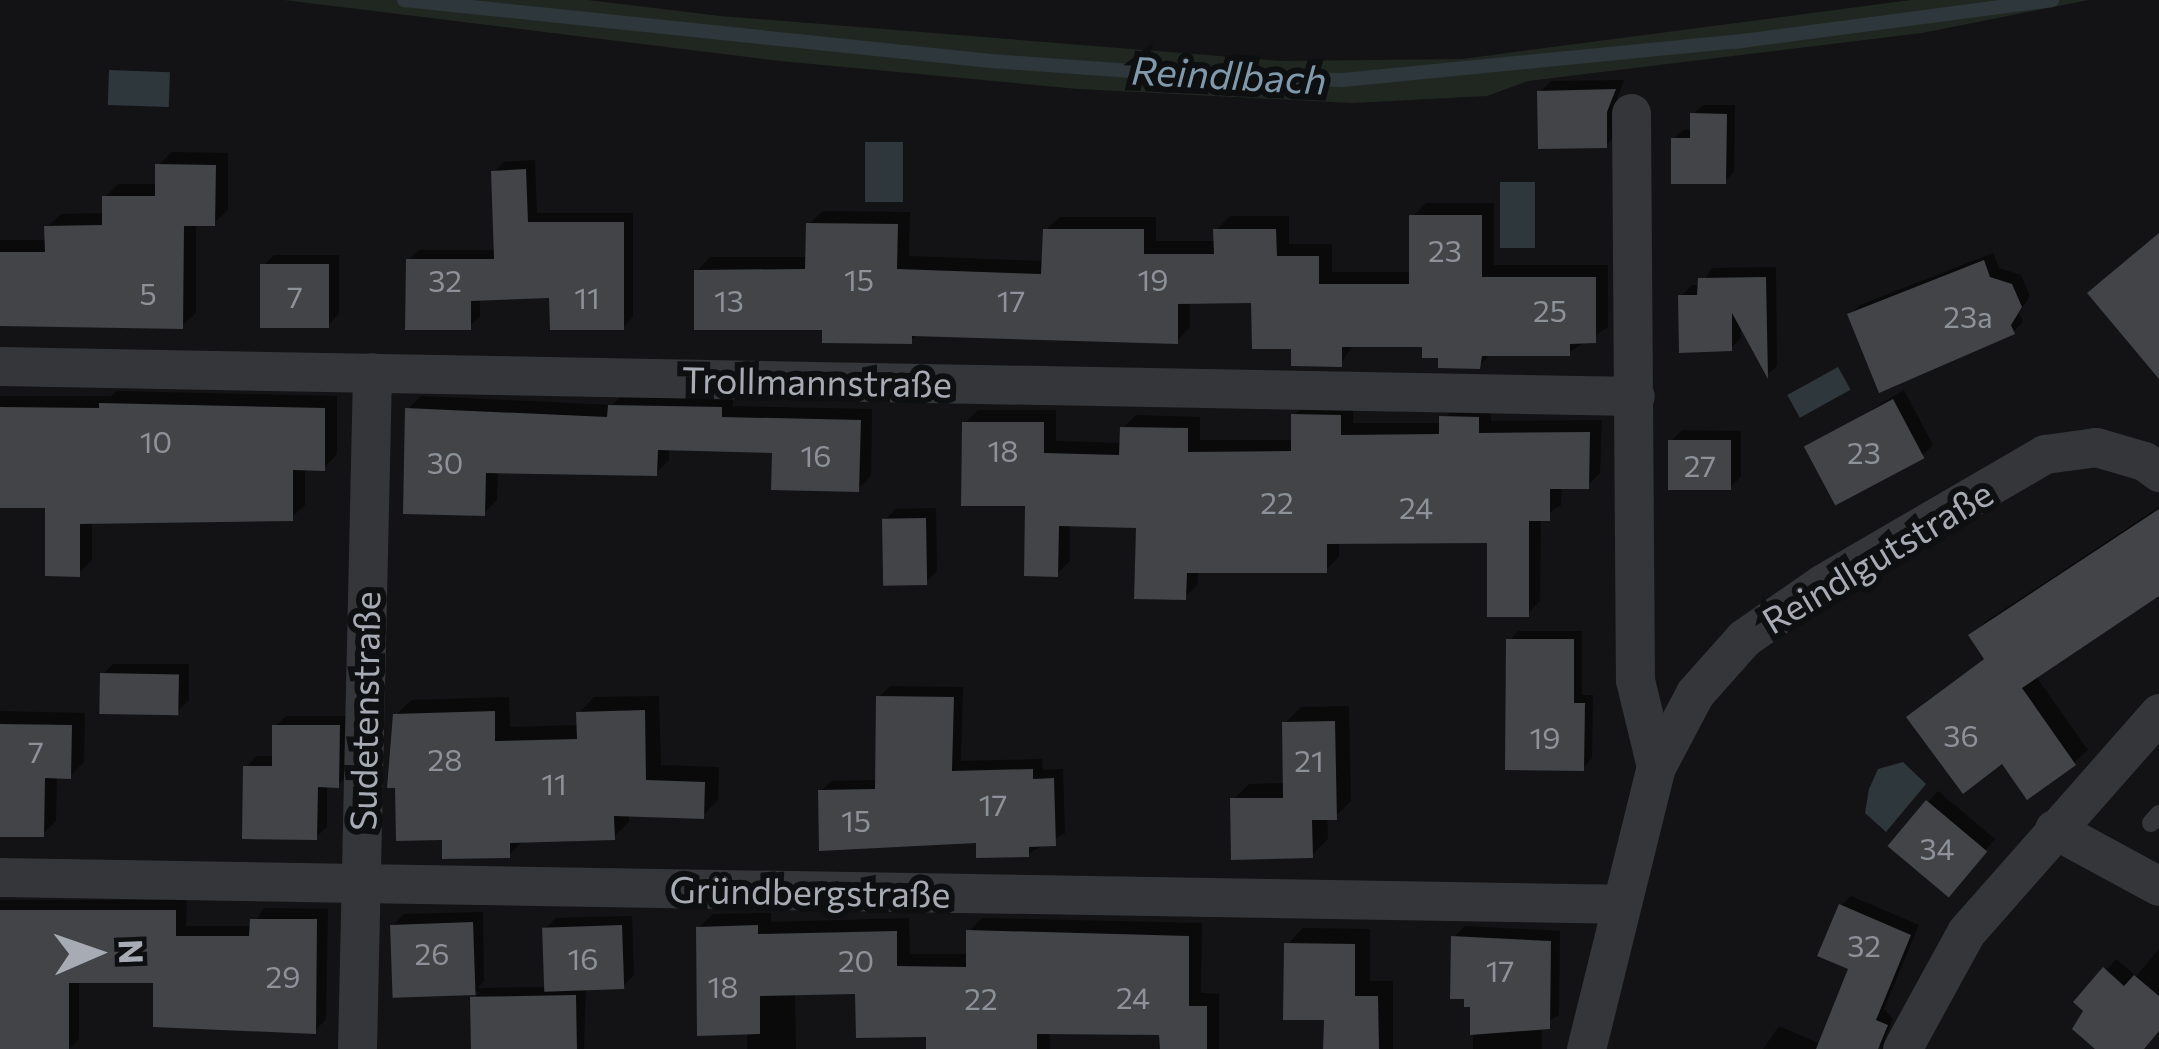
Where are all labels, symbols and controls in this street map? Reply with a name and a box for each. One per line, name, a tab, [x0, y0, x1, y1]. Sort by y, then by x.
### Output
water label: Reindlbach	[1130, 46, 1328, 102]
house number: 23	[1428, 232, 1462, 268]
house number: 15	[844, 261, 874, 297]
house number: 19	[1137, 261, 1169, 297]
house number: 32	[428, 262, 462, 298]
house number: 5	[139, 275, 157, 311]
house number: 7	[287, 278, 303, 314]
house number: 11	[574, 279, 600, 315]
house number: 13	[714, 282, 744, 318]
house number: 17	[997, 282, 1025, 318]
house number: 25	[1533, 292, 1567, 328]
house number: 23a	[1943, 298, 1993, 334]
street label: Trollmannstraße	[682, 357, 952, 405]
house number: 10	[140, 423, 172, 459]
house number: 18	[987, 432, 1019, 468]
house number: 23	[1847, 434, 1881, 470]
house number: 16	[800, 437, 832, 473]
house number: 30	[427, 444, 463, 480]
house number: 27	[1684, 447, 1716, 483]
street label: Reindlgutstraße	[1754, 470, 2000, 642]
house number: 22	[1260, 484, 1294, 520]
house number: 24	[1399, 489, 1433, 525]
street label: Sudetenstraße	[340, 591, 388, 831]
house number: 36	[1943, 717, 1979, 753]
house number: 19	[1529, 719, 1561, 755]
house number: 7	[28, 733, 44, 769]
house number: 28	[428, 741, 462, 777]
house number: 21	[1294, 742, 1324, 778]
house number: 11	[541, 765, 567, 801]
house number: 17	[979, 786, 1007, 822]
house number: 15	[841, 802, 871, 838]
house number: 34	[1919, 830, 1955, 866]
street label: Gründbergstraße	[669, 867, 951, 915]
north arrow	[36, 893, 156, 1013]
house number: 32	[1847, 927, 1881, 963]
house number: 26	[415, 935, 449, 971]
text: N	[112, 939, 153, 965]
house number: 16	[567, 940, 599, 976]
house number: 20	[838, 942, 874, 978]
house number: 17	[1486, 952, 1514, 988]
house number: 29	[266, 958, 300, 994]
house number: 18	[707, 968, 739, 1004]
house number: 24	[1116, 979, 1150, 1015]
house number: 22	[964, 980, 998, 1016]

